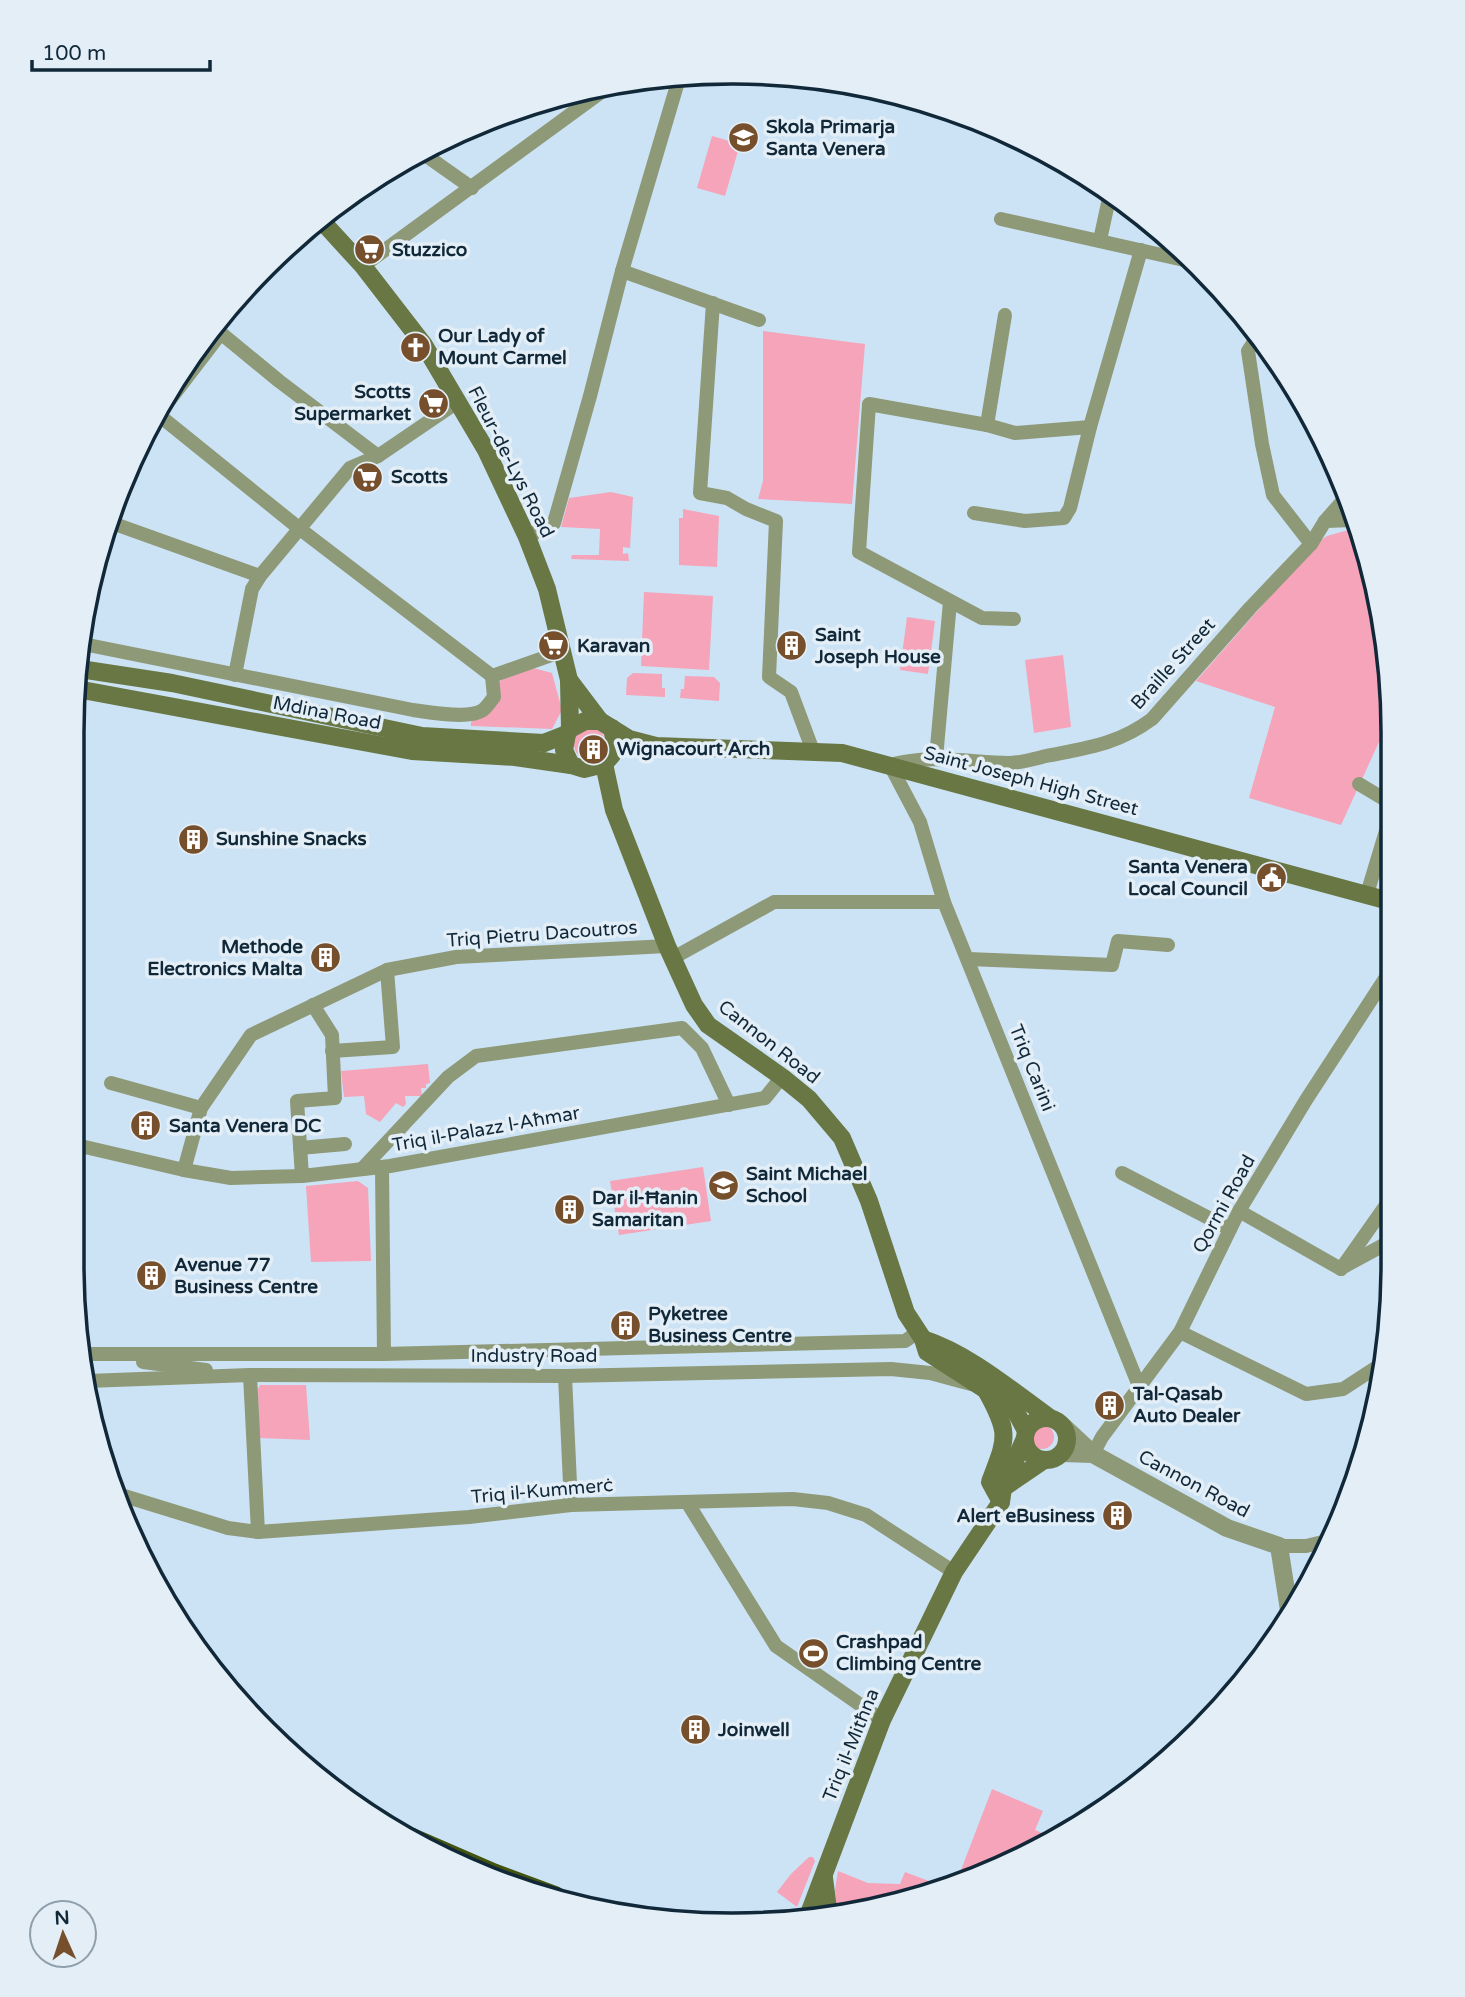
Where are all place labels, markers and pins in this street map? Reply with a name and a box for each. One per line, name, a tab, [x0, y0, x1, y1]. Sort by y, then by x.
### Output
place label: Skola Primarja Santa Venera	[766, 116, 895, 160]
school or university icon: Skola Primarja Santa Venera	[726, 121, 760, 155]
supermarket icon: Stuzzico	[352, 233, 386, 267]
place label: Stuzzico	[392, 239, 467, 261]
place label: Our Lady of Mount Carmel	[438, 325, 567, 369]
church icon: Our Lady of Mount Carmel	[398, 330, 432, 364]
place label: Scotts Supermarket	[294, 381, 412, 426]
supermarket icon: Scotts Supermarket	[417, 386, 451, 420]
supermarket icon: Scotts	[351, 460, 385, 494]
place label: Scotts	[391, 466, 448, 488]
place label: Saint Joseph House	[814, 624, 941, 669]
supermarket icon: Karavan	[537, 629, 571, 663]
building icon: Saint Joseph House	[775, 629, 809, 663]
place label: Karavan	[577, 635, 650, 657]
building icon: Wignacourt Arch	[577, 732, 611, 766]
place label: Wignacourt Arch	[617, 738, 770, 761]
building icon: Sunshine Snacks	[176, 822, 210, 856]
place label: Sunshine Snacks	[216, 828, 367, 850]
place label: Santa Venera Local Council	[1128, 856, 1248, 900]
public building icon: Santa Venera Local Council	[1254, 861, 1288, 895]
place label: Methode Electronics Malta	[147, 936, 303, 980]
building icon: Methode Electronics Malta	[309, 941, 343, 975]
building icon: Santa Venera DC	[129, 1109, 163, 1143]
place label: Santa Venera DC	[169, 1115, 321, 1137]
place label: Saint Michael School	[746, 1163, 867, 1207]
school or university icon: Saint Michael School	[706, 1168, 740, 1202]
place label: Dar il-Ħanin Samaritan	[592, 1187, 698, 1231]
building icon: Dar il-Ħanin Samaritan	[552, 1192, 586, 1226]
place label: Avenue 77 Business Centre	[174, 1254, 318, 1298]
building icon: Avenue 77 Business Centre	[134, 1259, 168, 1293]
place label: Pyketree Business Centre	[648, 1303, 792, 1347]
building icon: Pyketree Business Centre	[608, 1308, 642, 1342]
place label: Tal-Qasab Auto Dealer	[1132, 1383, 1241, 1427]
building icon: Tal-Qasab Auto Dealer	[1093, 1388, 1127, 1422]
building icon: Alert eBusiness	[1101, 1499, 1135, 1533]
place label: Alert eBusiness	[956, 1505, 1095, 1527]
place label: Crashpad Climbing Centre	[836, 1631, 982, 1676]
sports icon: Crashpad Climbing Centre	[796, 1636, 830, 1670]
building icon: Joinwell	[678, 1713, 712, 1747]
place label: Joinwell	[717, 1719, 790, 1741]

